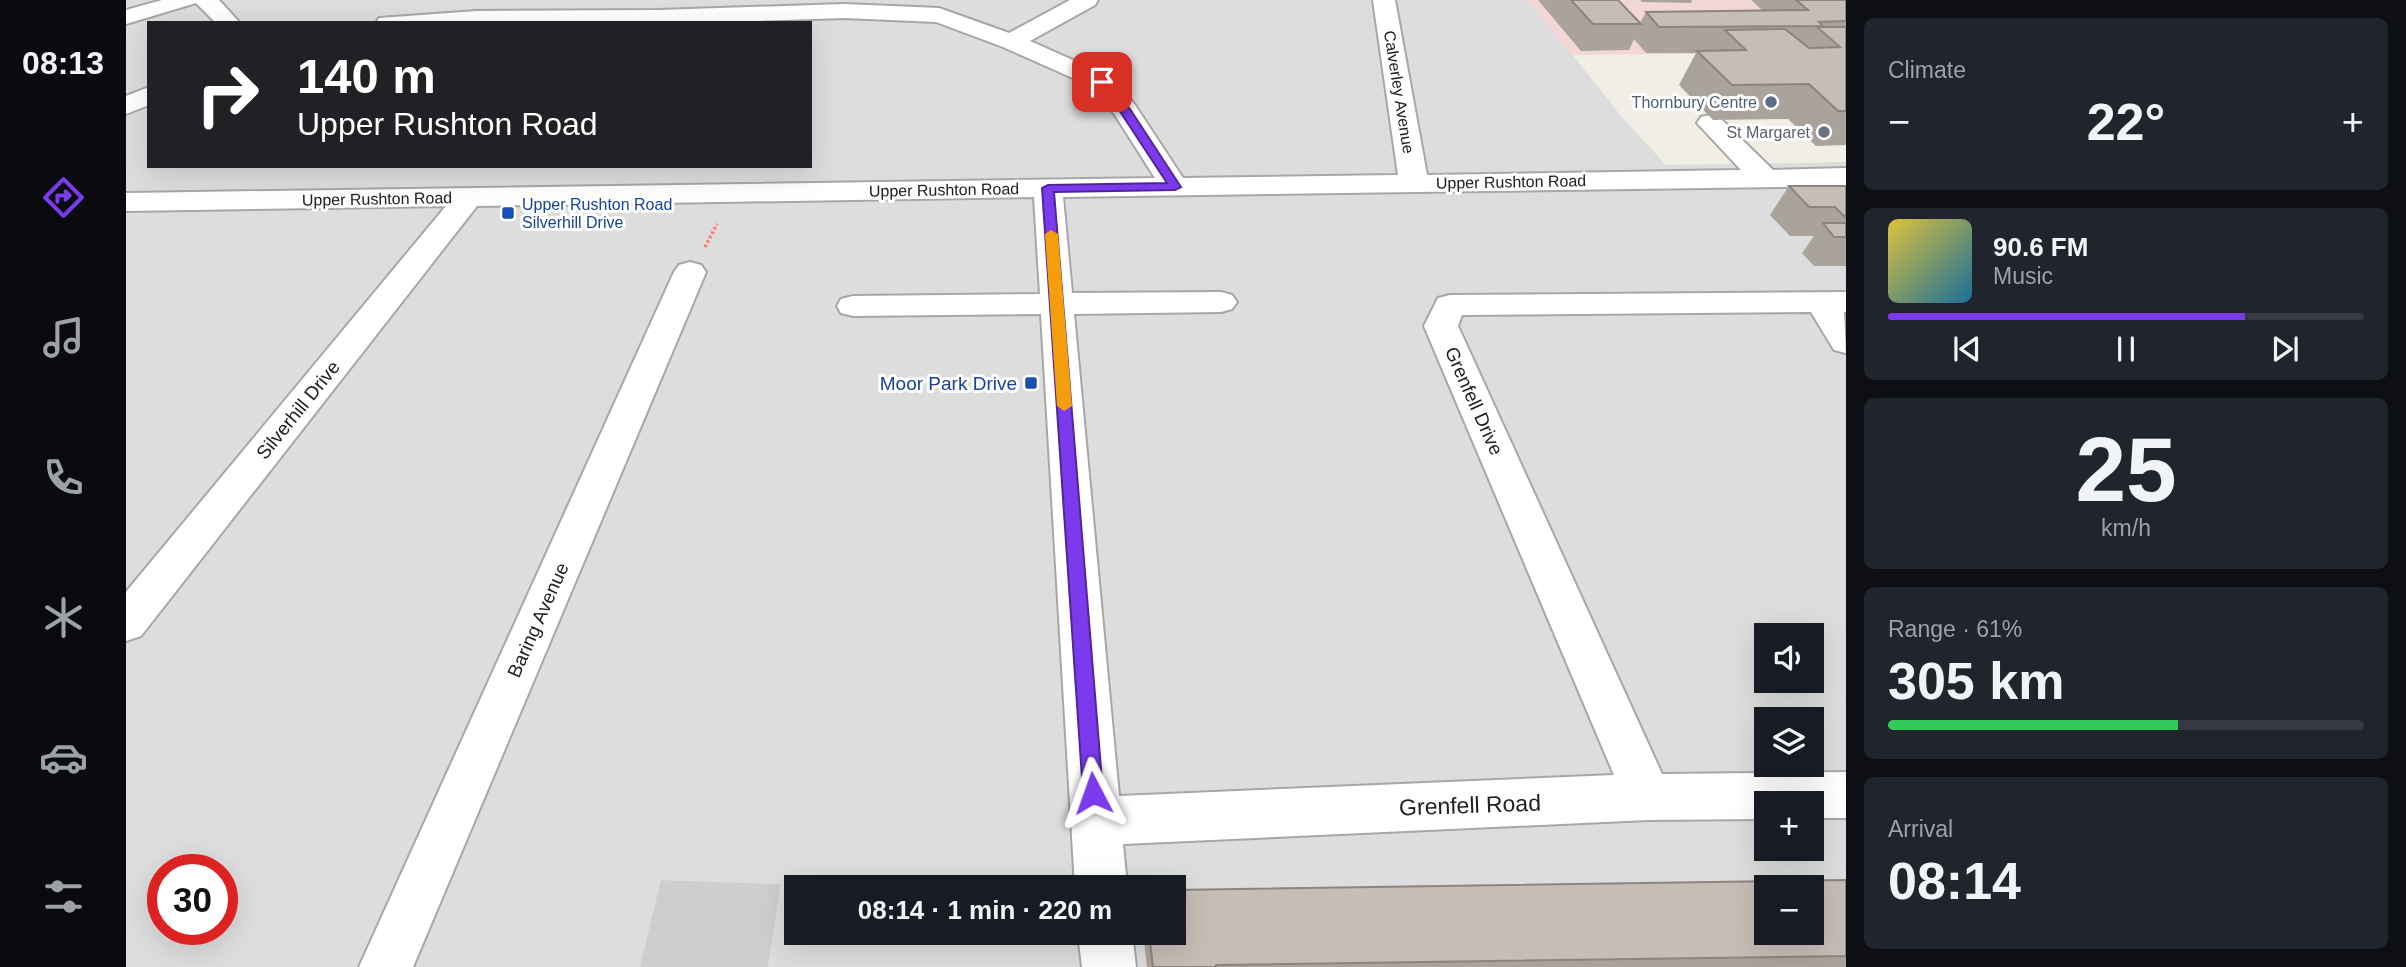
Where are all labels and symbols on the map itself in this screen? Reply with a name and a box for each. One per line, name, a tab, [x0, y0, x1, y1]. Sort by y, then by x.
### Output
street label: Calverley Avenue	[1381, 29, 1417, 155]
pin	[1072, 52, 1132, 112]
place label: Thornbury Centre	[1632, 94, 1757, 111]
marker: Thornbury Centre	[1763, 94, 1779, 110]
place label: St Margaret	[1726, 124, 1811, 141]
marker: St Margaret	[1816, 124, 1832, 140]
street label: Upper Rushton Road	[1436, 172, 1586, 192]
street label: Upper Rushton Road	[869, 180, 1019, 200]
street label: Upper Rushton Road	[302, 189, 452, 209]
place label: Upper Rushton Road Silverhill Drive	[522, 196, 672, 231]
marker: Upper Rushton Road Silverhill Drive	[500, 205, 516, 221]
street label: Grenfell Drive	[1441, 344, 1507, 458]
street label: Silverhill Drive	[252, 357, 344, 463]
place label: Moor Park Drive	[880, 373, 1017, 394]
marker: Moor Park Drive	[1023, 375, 1039, 391]
street label: Baring Avenue	[503, 559, 573, 681]
position arrow	[1056, 756, 1130, 830]
street label: Grenfell Road	[1399, 790, 1541, 820]
speed limit sign: 30	[147, 854, 238, 945]

